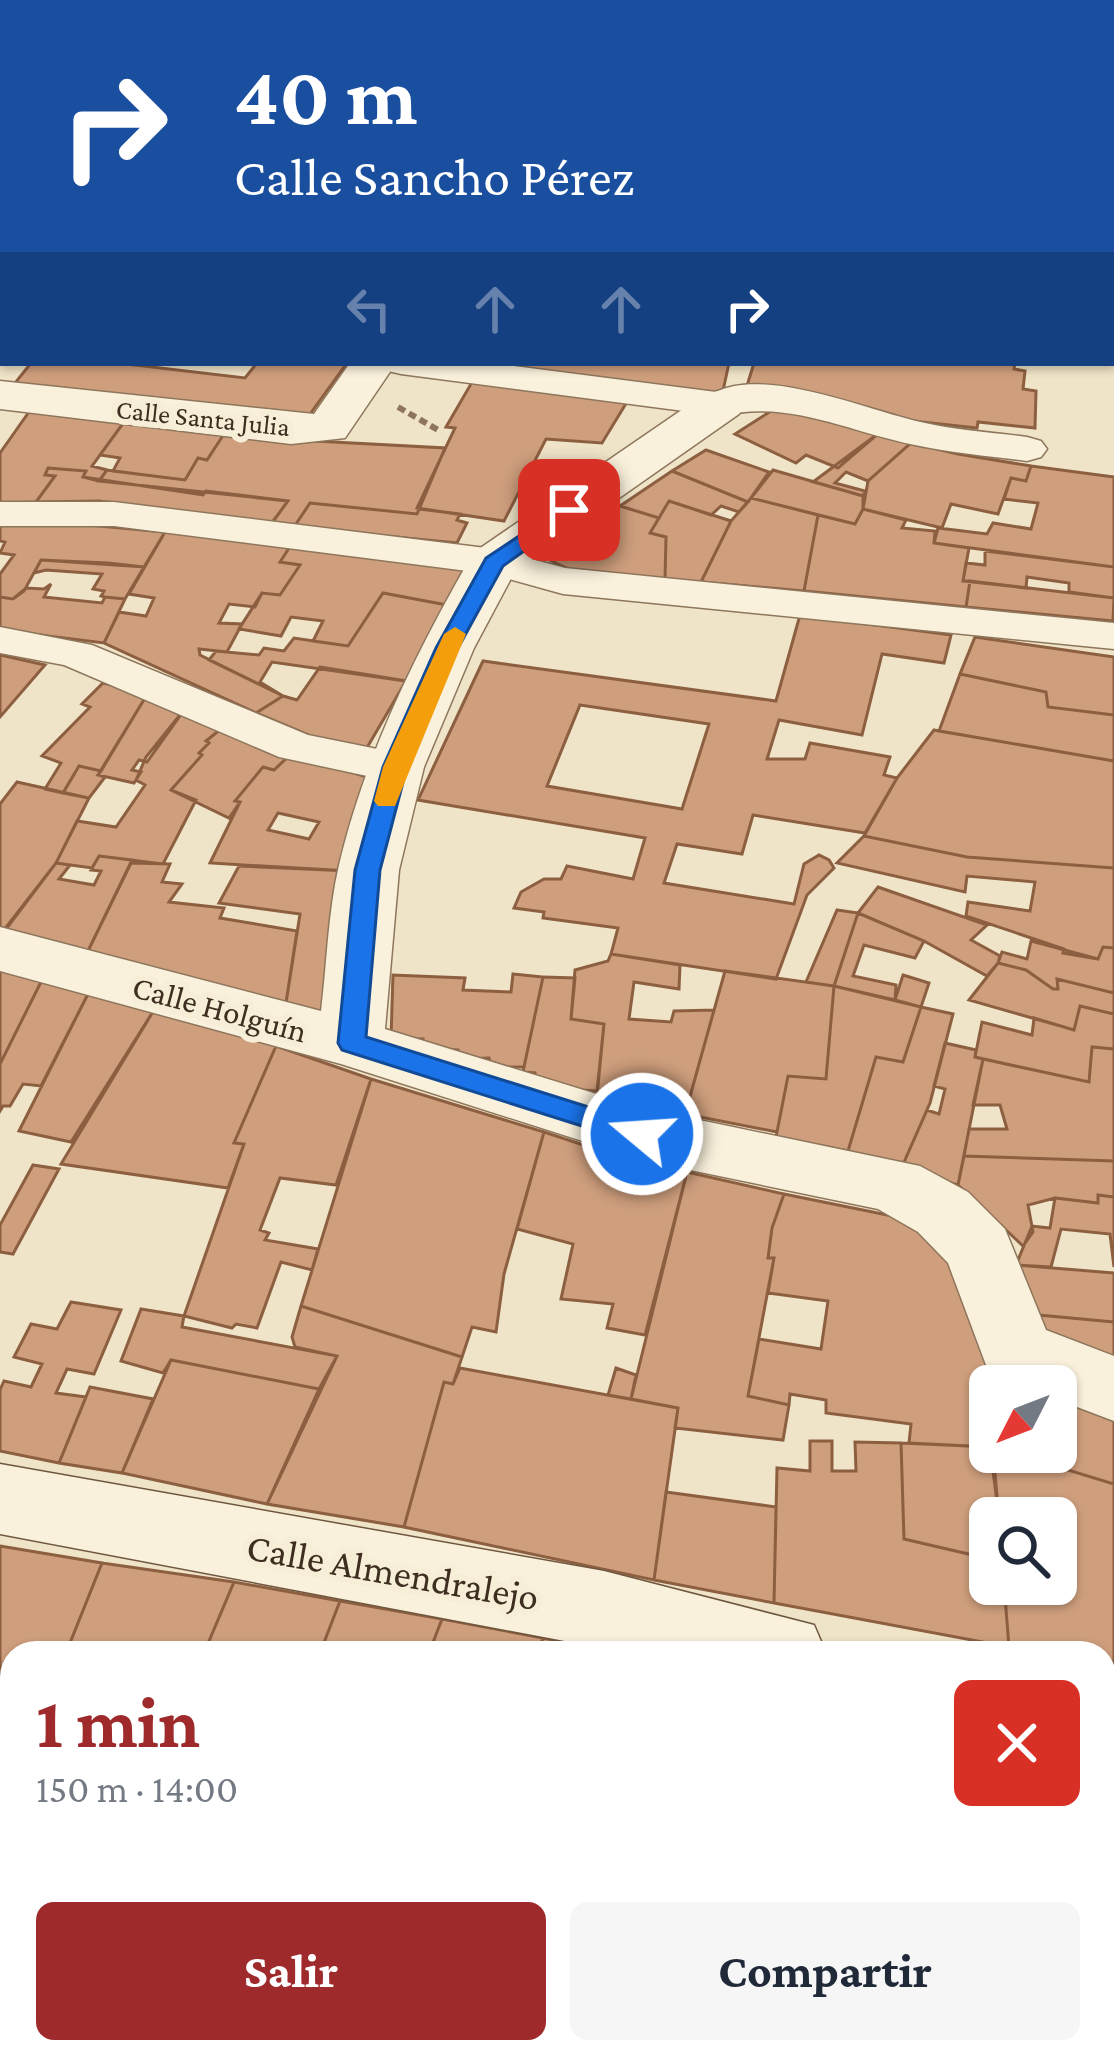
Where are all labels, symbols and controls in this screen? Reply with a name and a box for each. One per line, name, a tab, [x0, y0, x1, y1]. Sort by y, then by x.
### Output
icon: right	[36, 48, 192, 204]
text: 40 m	[234, 49, 418, 142]
text: Calle Sancho Pérez	[234, 147, 635, 207]
icon: left	[336, 276, 402, 342]
icon: ahead	[462, 276, 528, 342]
icon: ahead	[588, 276, 654, 342]
icon: right	[714, 276, 780, 342]
street label: Calle Santa Julia	[115, 394, 291, 442]
pin	[518, 459, 620, 561]
icon: arrive	[536, 477, 602, 543]
street label: Calle Holguín	[129, 967, 311, 1050]
position arrow	[579, 1071, 705, 1197]
north arrow	[969, 1365, 1077, 1473]
map controls	[969, 1365, 1077, 1605]
button: search	[969, 1497, 1077, 1605]
street label: Calle Almendralejo	[243, 1525, 542, 1620]
button: close	[954, 1680, 1080, 1806]
text: 1 min	[36, 1682, 200, 1762]
text: 150 m · 14:00	[36, 1767, 238, 1810]
button: Salir	[36, 1902, 546, 2040]
button: Compartir	[570, 1902, 1080, 2040]

